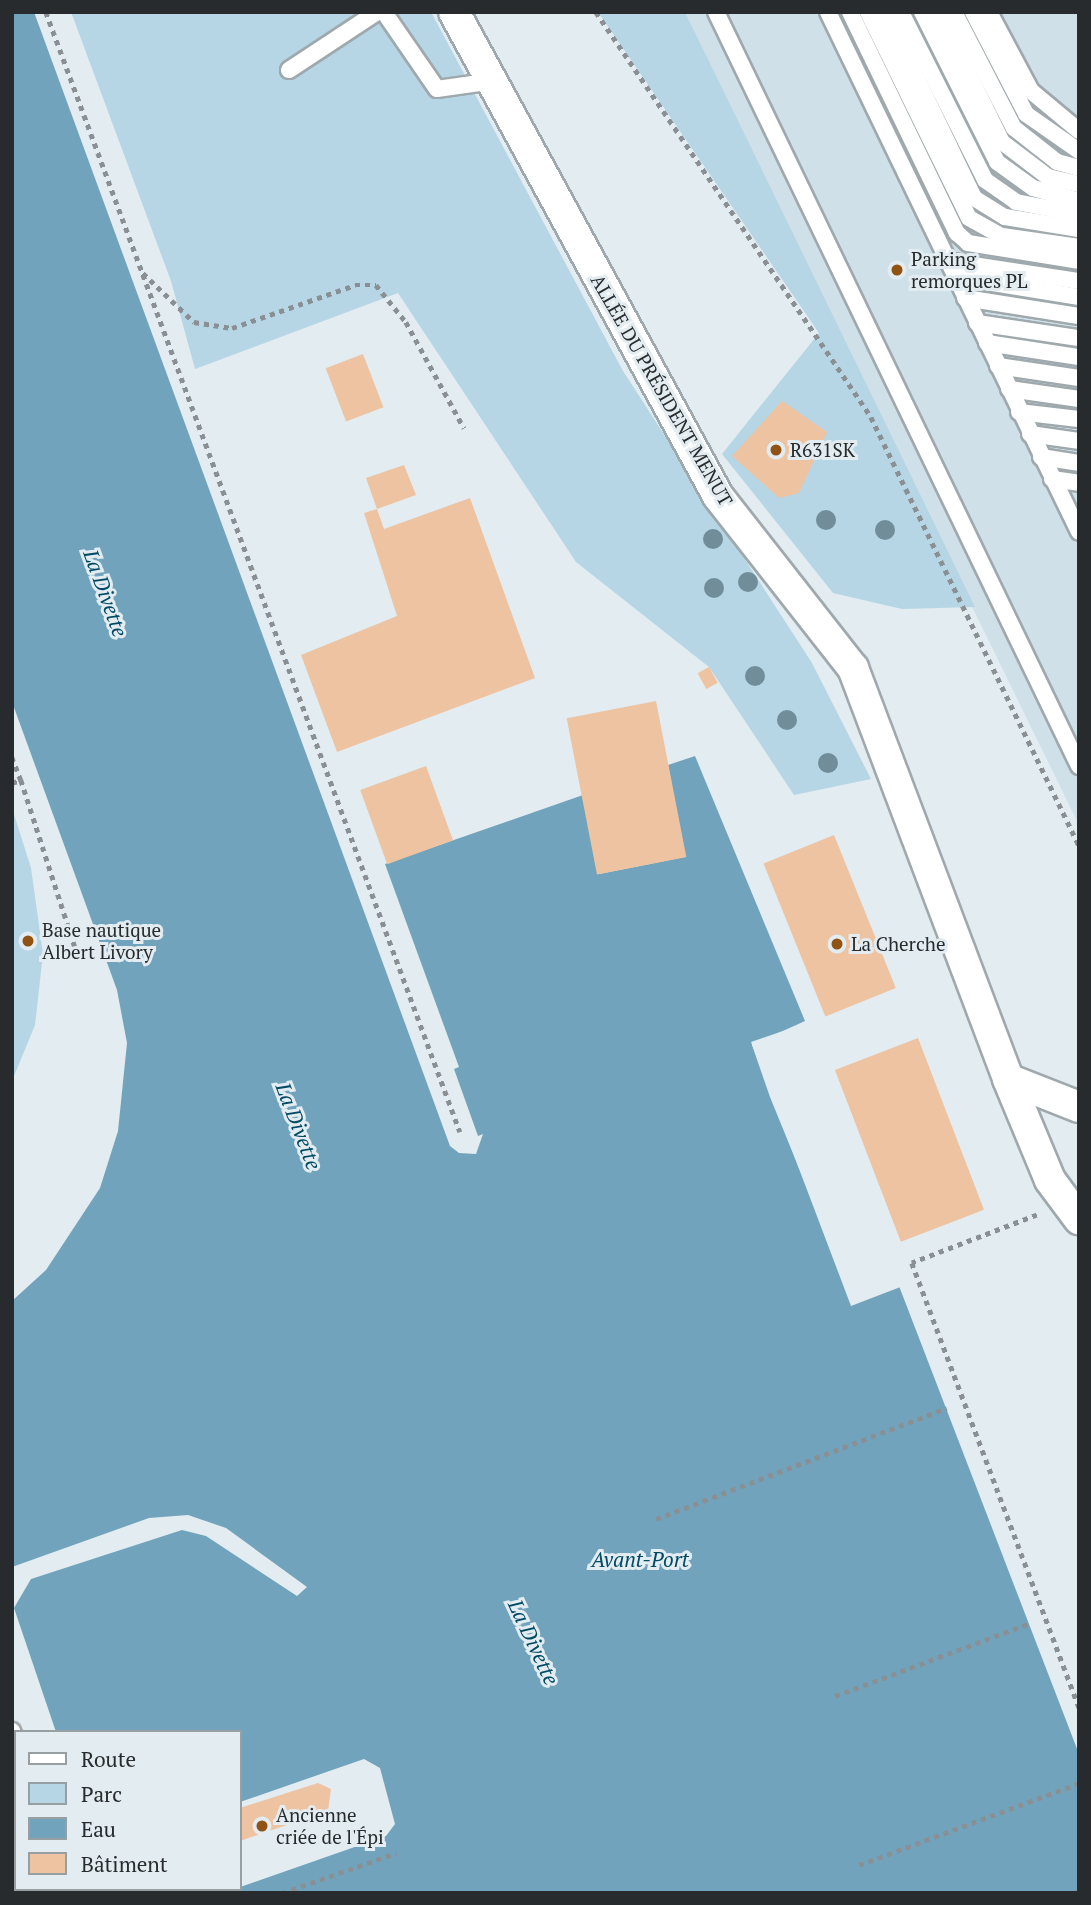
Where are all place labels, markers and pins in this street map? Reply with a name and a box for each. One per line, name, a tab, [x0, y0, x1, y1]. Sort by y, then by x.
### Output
place label: Parking remorques PL	[911, 248, 1028, 292]
marker: Parking remorques PL	[889, 262, 905, 278]
place label: R631SK	[790, 439, 855, 461]
marker: R631SK	[768, 442, 784, 458]
place label: Base nautique Albert Livory	[42, 919, 161, 963]
marker: Base nautique Albert Livory	[20, 933, 36, 949]
place label: La Cherche	[851, 933, 945, 955]
marker: La Cherche	[829, 936, 845, 952]
place label: Ancienne criée de l'Épi	[276, 1804, 384, 1848]
marker: Ancienne criée de l'Épi	[254, 1818, 270, 1834]

